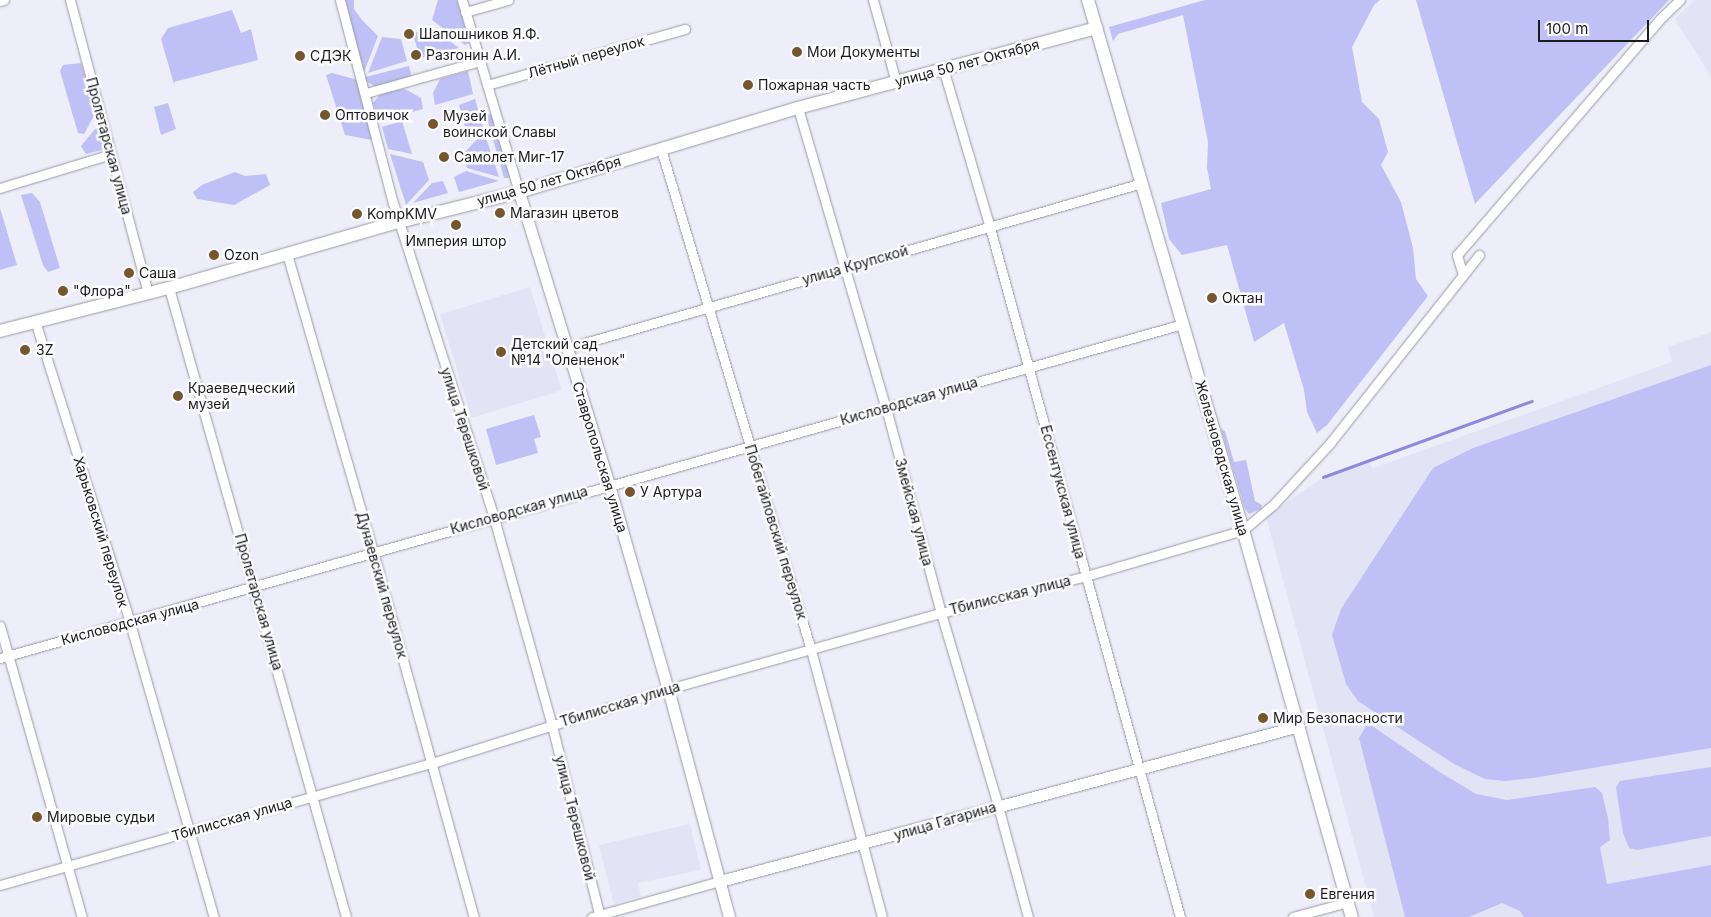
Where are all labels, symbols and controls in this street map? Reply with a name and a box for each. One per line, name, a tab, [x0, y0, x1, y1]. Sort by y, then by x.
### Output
scale bar	[1541, 10, 1652, 42]
text: 100 m	[1546, 19, 1588, 38]
place label: Шапошников Я.Ф.	[419, 26, 540, 42]
marker: Шапошников Я.Ф.	[403, 28, 415, 40]
street label: Лётный переулок	[526, 32, 646, 82]
street label: улица 50 лет Октября	[893, 36, 1041, 90]
place label: Мои Документы	[807, 44, 920, 60]
marker: Мои Документы	[791, 46, 803, 58]
place label: Разгонин А.И.	[426, 47, 521, 63]
place label: СДЭК	[310, 48, 351, 64]
marker: Разгонин А.И.	[410, 49, 422, 61]
marker: СДЭК	[294, 50, 306, 62]
street label: Пролетарская улица	[83, 76, 135, 216]
place label: Пожарная часть	[758, 77, 871, 93]
marker: Пожарная часть	[742, 79, 754, 91]
place label: Оптовичок	[335, 107, 409, 123]
place label: Музей воинской Славы	[443, 108, 556, 140]
marker: Оптовичок	[319, 109, 331, 121]
marker: Музей воинской Славы	[427, 118, 439, 130]
place label: Самолет Миг-17	[454, 149, 564, 165]
marker: Самолет Миг-17	[438, 151, 450, 163]
street label: улица 50 лет Октября	[475, 152, 623, 210]
place label: Магазин цветов	[510, 205, 619, 221]
place label: KompKMV	[367, 206, 437, 222]
marker: Магазин цветов	[494, 207, 506, 219]
marker: KompKMV	[351, 208, 363, 220]
marker: Империя штор	[450, 219, 462, 231]
place label: Империя штор	[405, 233, 507, 249]
street label: улица Крупской	[800, 242, 910, 288]
place label: Ozon	[224, 247, 259, 263]
marker: Ozon	[208, 249, 220, 261]
place label: Саша	[139, 265, 176, 281]
marker: Саша	[123, 267, 135, 279]
place label: "Флора"	[73, 283, 131, 299]
marker: "Флора"	[57, 285, 69, 297]
place label: Октан	[1222, 290, 1263, 306]
marker: Октан	[1206, 292, 1218, 304]
place label: Детский сад №14 "Олененок"	[511, 336, 626, 368]
place label: 3Z	[36, 342, 53, 358]
marker: 3Z	[18, 343, 32, 357]
marker: Детский сад №14 "Олененок"	[495, 346, 507, 358]
street label: улица Терешковой	[437, 365, 493, 493]
street label: Кисловодская улица	[838, 373, 980, 429]
street label: Железноводская улица	[1192, 378, 1252, 538]
place label: Краеведческий музей	[188, 380, 295, 412]
street label: Ставропольская улица	[569, 380, 631, 534]
marker: Краеведческий музей	[172, 390, 184, 402]
street label: Ессентукская улица	[1037, 423, 1089, 561]
street label: Побегайловский переулок	[741, 442, 811, 622]
street label: Харьковский переулок	[70, 455, 132, 609]
street label: Змейская улица	[892, 456, 936, 568]
street label: Кисловодская улица	[448, 482, 590, 538]
place label: У Артура	[640, 484, 702, 500]
marker: У Артура	[624, 486, 636, 498]
street label: Дунаевский переулок	[353, 510, 411, 660]
street label: Пролетарская улица	[231, 532, 287, 672]
street label: Тбилисская улица	[948, 572, 1072, 618]
street label: Кисловодская улица	[59, 595, 201, 649]
street label: Тбилисская улица	[558, 678, 682, 730]
place label: Мир Безопасности	[1273, 710, 1403, 726]
marker: Мир Безопасности	[1257, 712, 1269, 724]
street label: улица Терешковой	[551, 754, 599, 882]
street label: Тбилисская улица	[170, 794, 294, 844]
street label: улица Гагарина	[892, 798, 998, 844]
place label: Мировые судьи	[47, 809, 155, 825]
marker: Мировые судьи	[31, 811, 43, 823]
place label: Евгения	[1320, 886, 1375, 902]
marker: Евгения	[1304, 888, 1316, 900]

